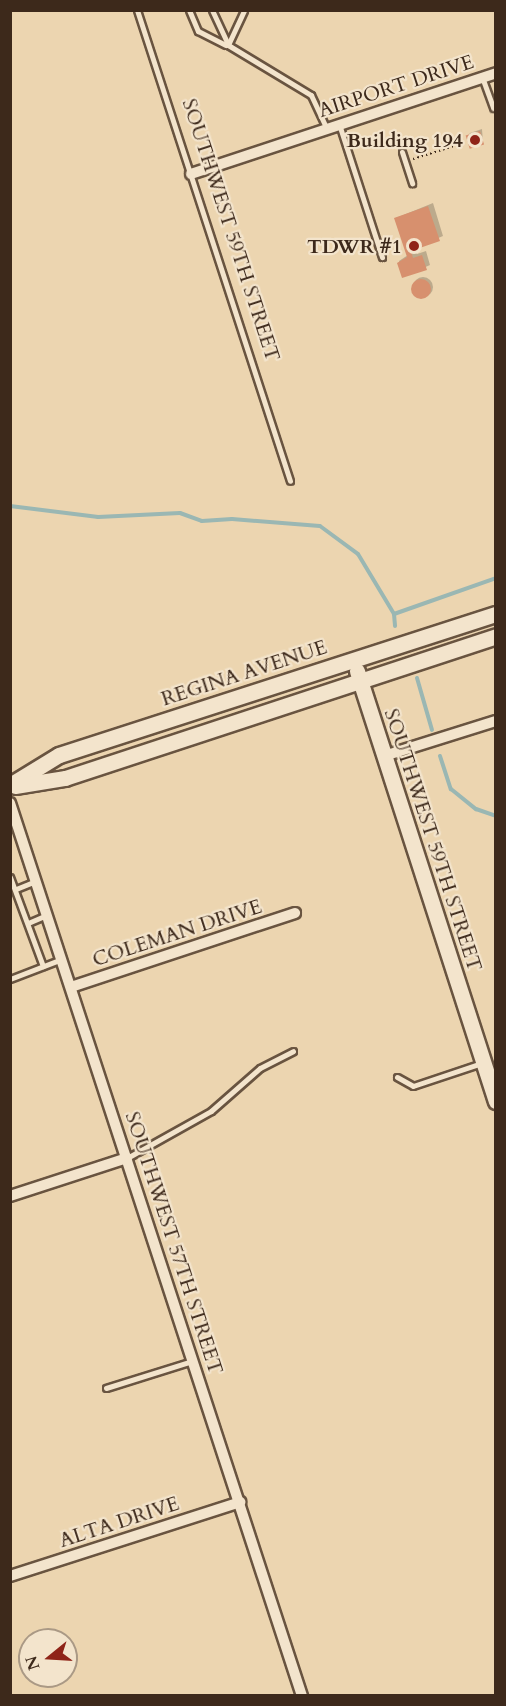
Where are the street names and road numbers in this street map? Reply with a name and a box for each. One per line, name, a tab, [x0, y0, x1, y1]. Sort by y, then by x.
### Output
street label: AIRPORT DRIVE	[315, 50, 477, 122]
street label: SOUTHWEST 59TH STREET	[177, 96, 285, 364]
street label: REGINA AVENUE	[158, 635, 330, 711]
street label: SOUTHWEST 59TH STREET	[379, 706, 487, 974]
street label: COLEMAN DRIVE	[89, 894, 265, 972]
street label: SOUTHWEST 57TH STREET	[120, 1109, 228, 1377]
street label: ALTA DRIVE	[56, 1491, 182, 1553]

